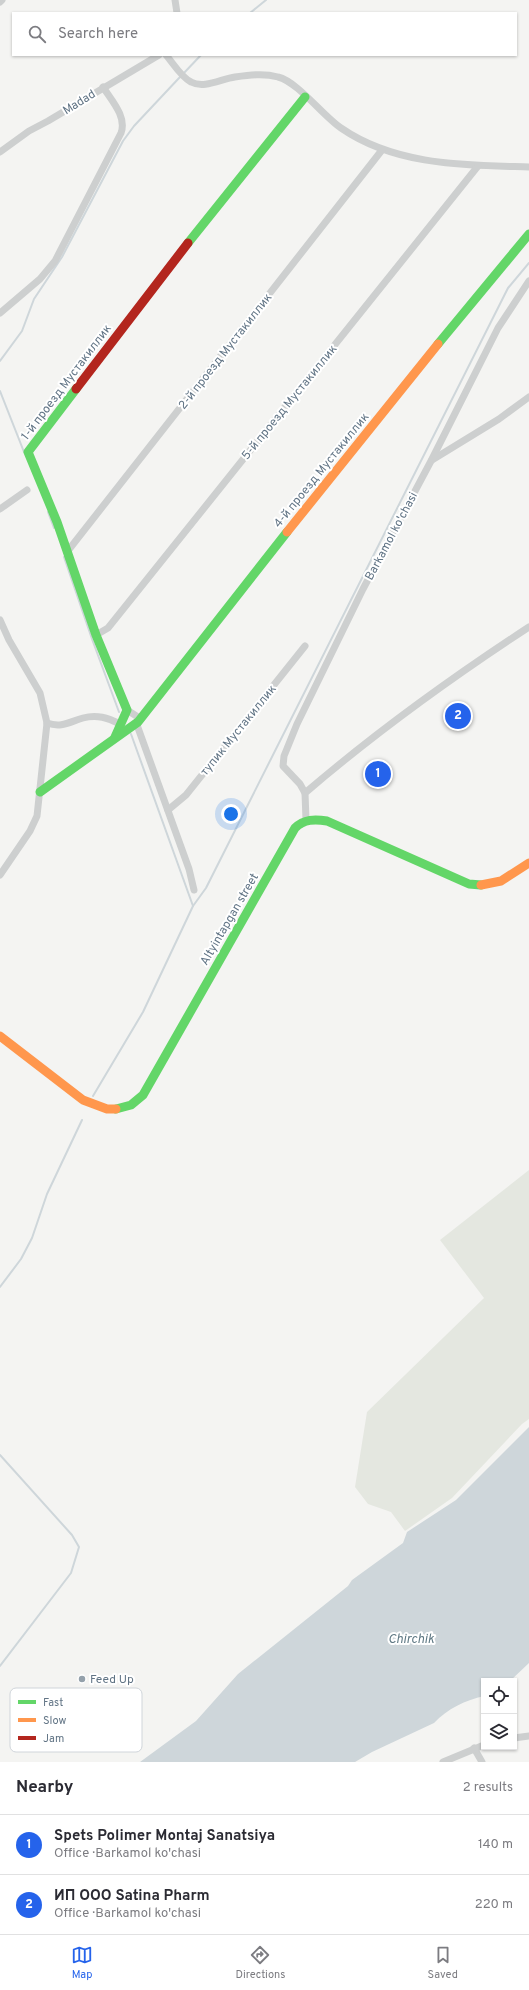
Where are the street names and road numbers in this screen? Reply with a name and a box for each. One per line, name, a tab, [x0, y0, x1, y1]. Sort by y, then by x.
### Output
street label: Madad	[60, 87, 99, 119]
street label: 2-й проезд Мустакиллик	[175, 290, 276, 413]
street label: 1-й проезд Мустакиллик	[18, 321, 116, 444]
street label: 5-й проезд Мустакиллик	[238, 342, 341, 463]
street label: 4-й проезд Мустакиллик	[270, 410, 373, 531]
street label: Barkamol ko'chasi	[362, 490, 422, 583]
street label: тупик Мустакиллик	[197, 682, 281, 779]
street label: Altyintapgan street	[197, 871, 263, 968]

